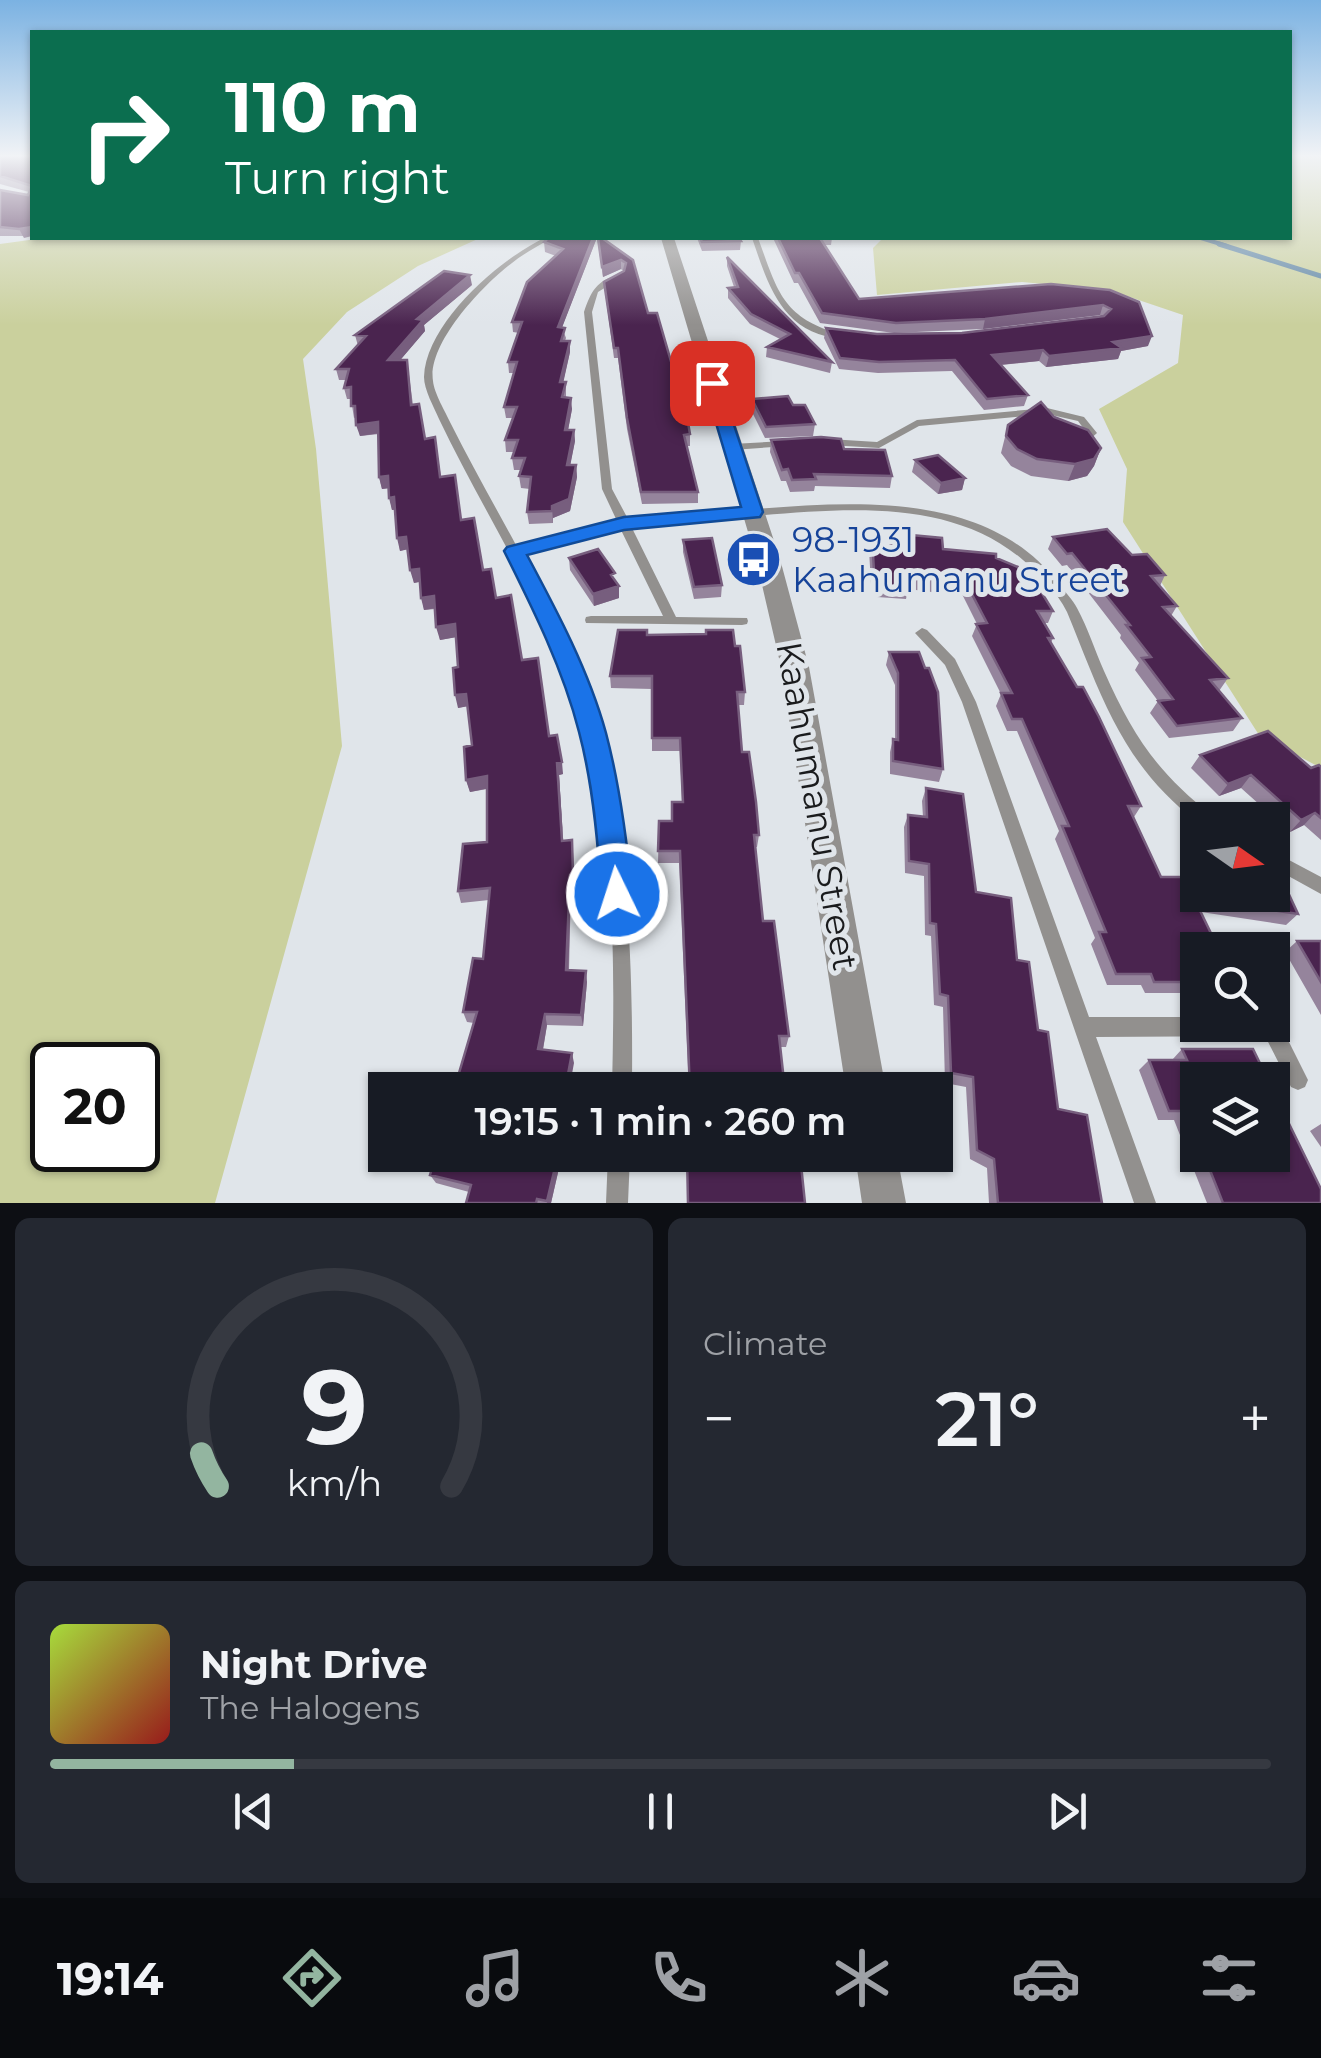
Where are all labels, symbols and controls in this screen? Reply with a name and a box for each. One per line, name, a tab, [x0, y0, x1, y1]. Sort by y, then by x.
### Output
text: 110 m	[225, 64, 421, 150]
icon: right	[60, 70, 190, 200]
text: Turn right	[225, 150, 450, 205]
pin	[670, 341, 755, 426]
icon: arrive	[685, 356, 740, 411]
place label: 98-1931 Kaahumanu Street	[792, 518, 1125, 601]
bus stop icon: 98-1931 Kaahumanu Street	[723, 530, 783, 590]
street label: Kaahumanu Street	[767, 638, 868, 974]
north arrow	[1180, 802, 1290, 912]
map controls	[1180, 802, 1290, 1172]
position arrow	[565, 842, 669, 946]
button: search	[1180, 932, 1290, 1042]
speed limit sign: 20	[30, 1042, 160, 1172]
button: layers	[1180, 1062, 1290, 1172]
text: 19:15 · 1 min · 260 m	[475, 1098, 846, 1145]
text: Climate	[703, 1324, 827, 1363]
text: 9	[301, 1343, 367, 1470]
text: 21°	[935, 1373, 1039, 1465]
text: −	[703, 1385, 735, 1452]
text: +	[1239, 1385, 1271, 1452]
text: km/h	[286, 1461, 382, 1505]
text: Night Drive	[200, 1641, 427, 1688]
text: The Halogens	[200, 1688, 420, 1727]
icon: previous	[226, 1784, 281, 1839]
icon: pause	[633, 1784, 688, 1839]
icon: next	[1040, 1784, 1095, 1839]
icon: directions	[277, 1943, 347, 2013]
icon: music	[460, 1943, 530, 2013]
icon: phone	[644, 1943, 714, 2013]
icon: climate	[827, 1943, 897, 2013]
icon: car	[1011, 1943, 1081, 2013]
icon: filters	[1194, 1943, 1264, 2013]
text: 19:14	[57, 1951, 163, 2006]

